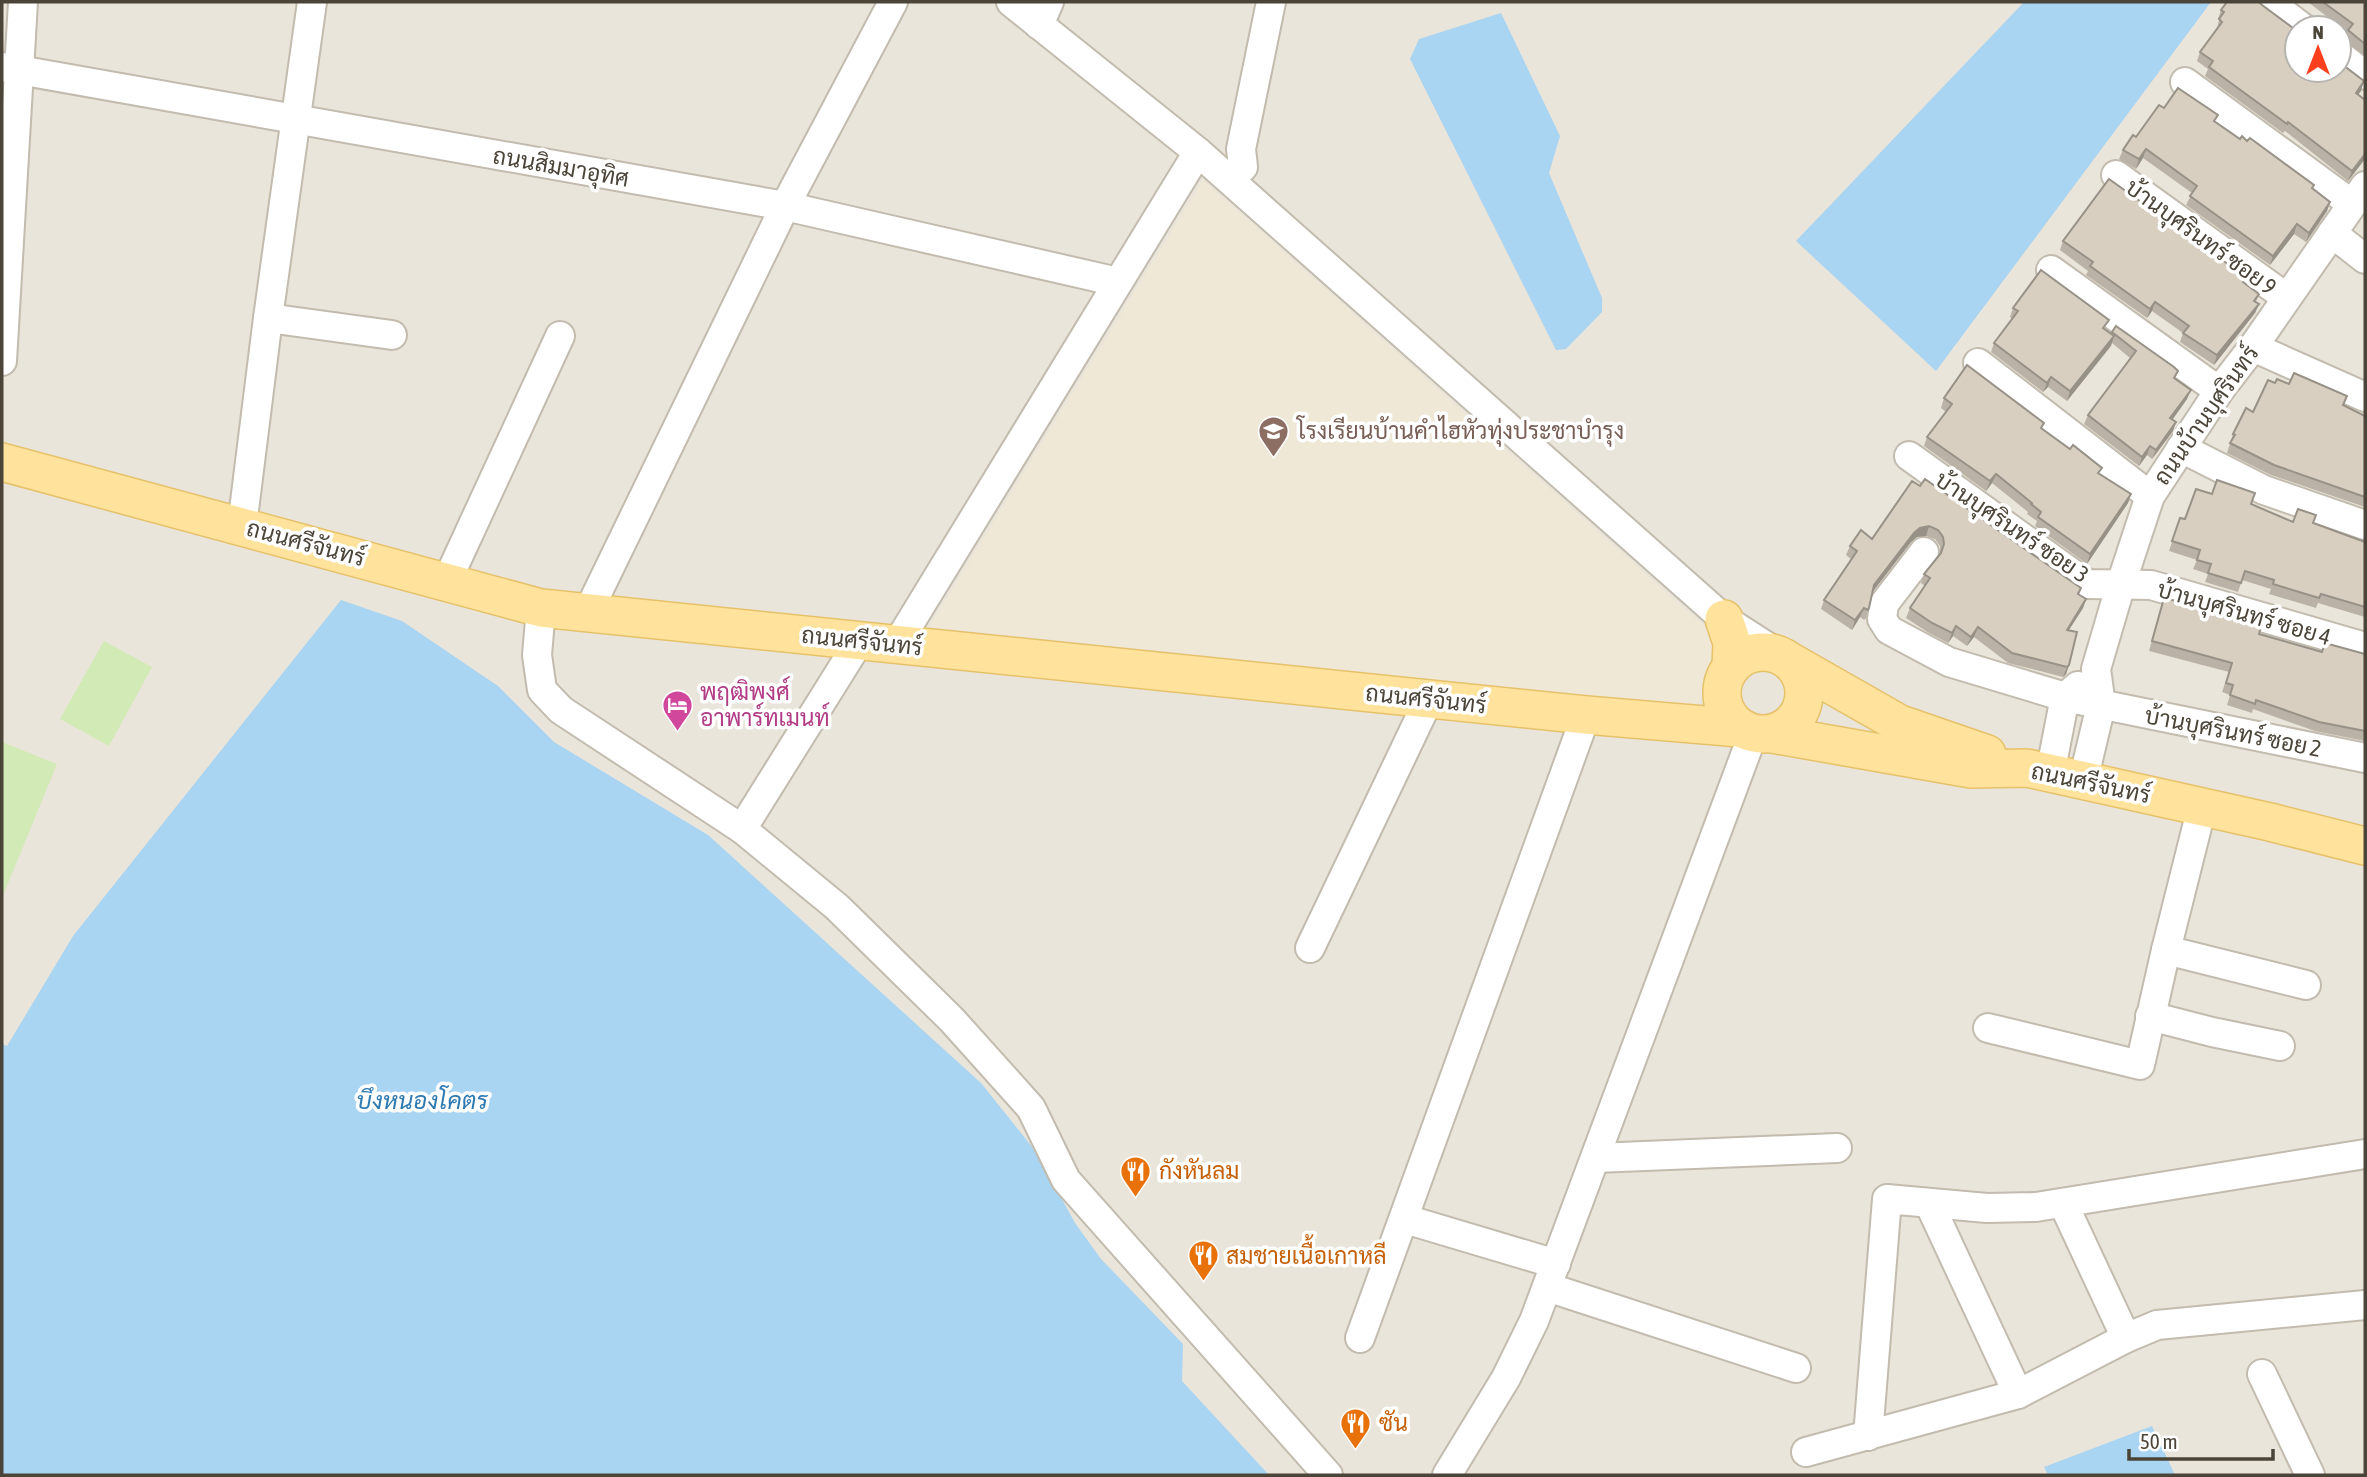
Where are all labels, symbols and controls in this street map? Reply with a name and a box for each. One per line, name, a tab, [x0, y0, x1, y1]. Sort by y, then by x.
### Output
north arrow	[2283, 14, 2353, 84]
text: N	[2312, 21, 2324, 43]
street label: ถนนสิมมาอุทิศ	[490, 141, 631, 195]
street label: บ้านบุศรินทร์ ซอย 9	[2119, 171, 2283, 303]
street label: ถนนบ้านบุศรินทร์	[2146, 339, 2266, 491]
school or university icon: โรงเรียนบ้านคำไฮหัวทุ่งประชาบำรุง	[1257, 414, 1291, 458]
place label: โรงเรียนบ้านคำไฮหัวทุ่งประชาบำรุง	[1295, 415, 1624, 447]
street label: บ้านบุศรินทร์ ซอย 3	[1929, 464, 2095, 590]
street label: ถนนศรีจันทร์	[244, 512, 369, 571]
street label: บ้านบุศรินทร์ ซอย 4	[2153, 573, 2335, 653]
street label: ถนนศรีจันทร์	[800, 619, 924, 660]
place label: พฤฒิพงศ์ อาพาร์ทเมนท์	[700, 676, 830, 731]
street label: ถนนศรีจันทร์	[1364, 677, 1488, 718]
hotel icon: พฤฒิพงศ์ อาพาร์ทเมนท์	[660, 688, 694, 732]
street label: บ้านบุศรินทร์ ซอย 2	[2142, 699, 2324, 765]
street label: ถนนศรีจันทร์	[2029, 755, 2154, 808]
water label: บึงหนองโคตร	[356, 1085, 489, 1114]
restaurant icon: กังหันลม	[1119, 1154, 1153, 1198]
place label: กังหันลม	[1159, 1157, 1239, 1184]
place label: สมชายเนื้อเกาหลี	[1226, 1234, 1387, 1269]
restaurant icon: สมชายเนื้อเกาหลี	[1186, 1239, 1220, 1283]
restaurant icon: ซัน	[1339, 1406, 1373, 1450]
place label: ซัน	[1379, 1409, 1408, 1436]
scale bar	[2129, 1418, 2272, 1462]
text: 50 m	[2140, 1429, 2178, 1453]

